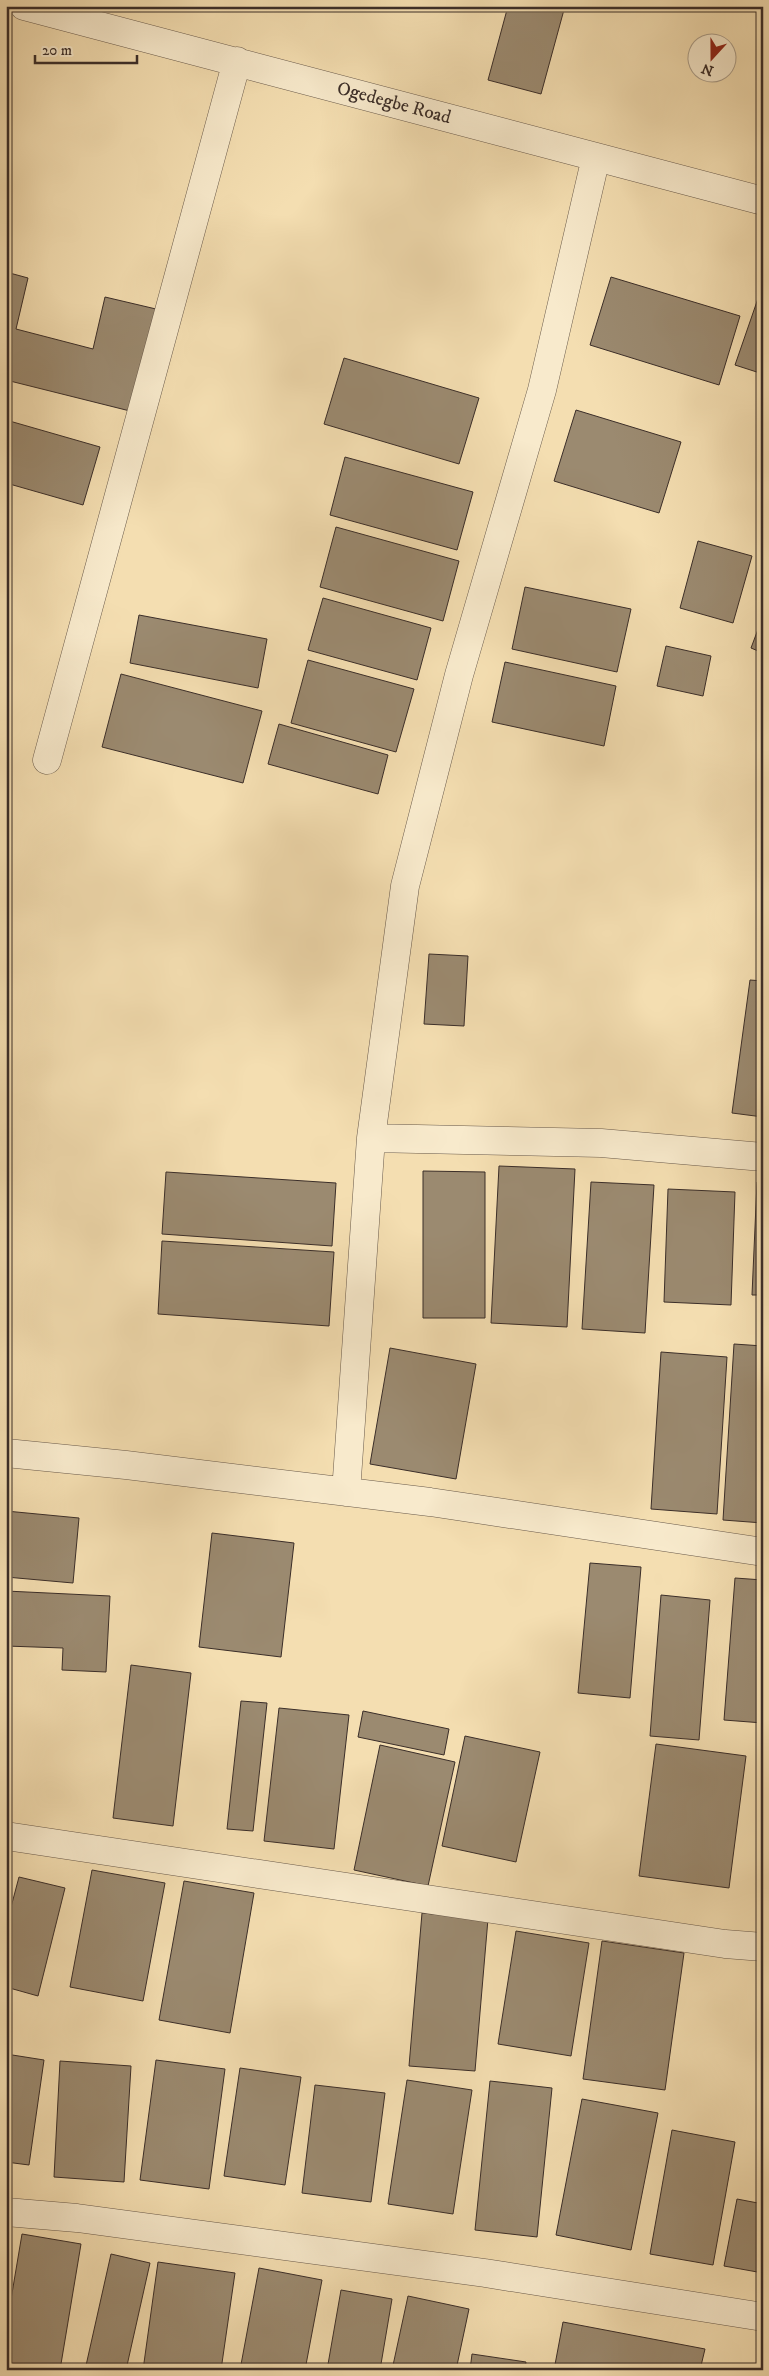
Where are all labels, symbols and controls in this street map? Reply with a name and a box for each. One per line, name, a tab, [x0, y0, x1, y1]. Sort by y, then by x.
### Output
scale bar	[35, 32, 138, 64]
north arrow	[686, 32, 736, 82]
text: 20 m	[42, 41, 72, 60]
text: N	[699, 59, 716, 80]
street label: Ogedegbe Road	[334, 77, 454, 129]

